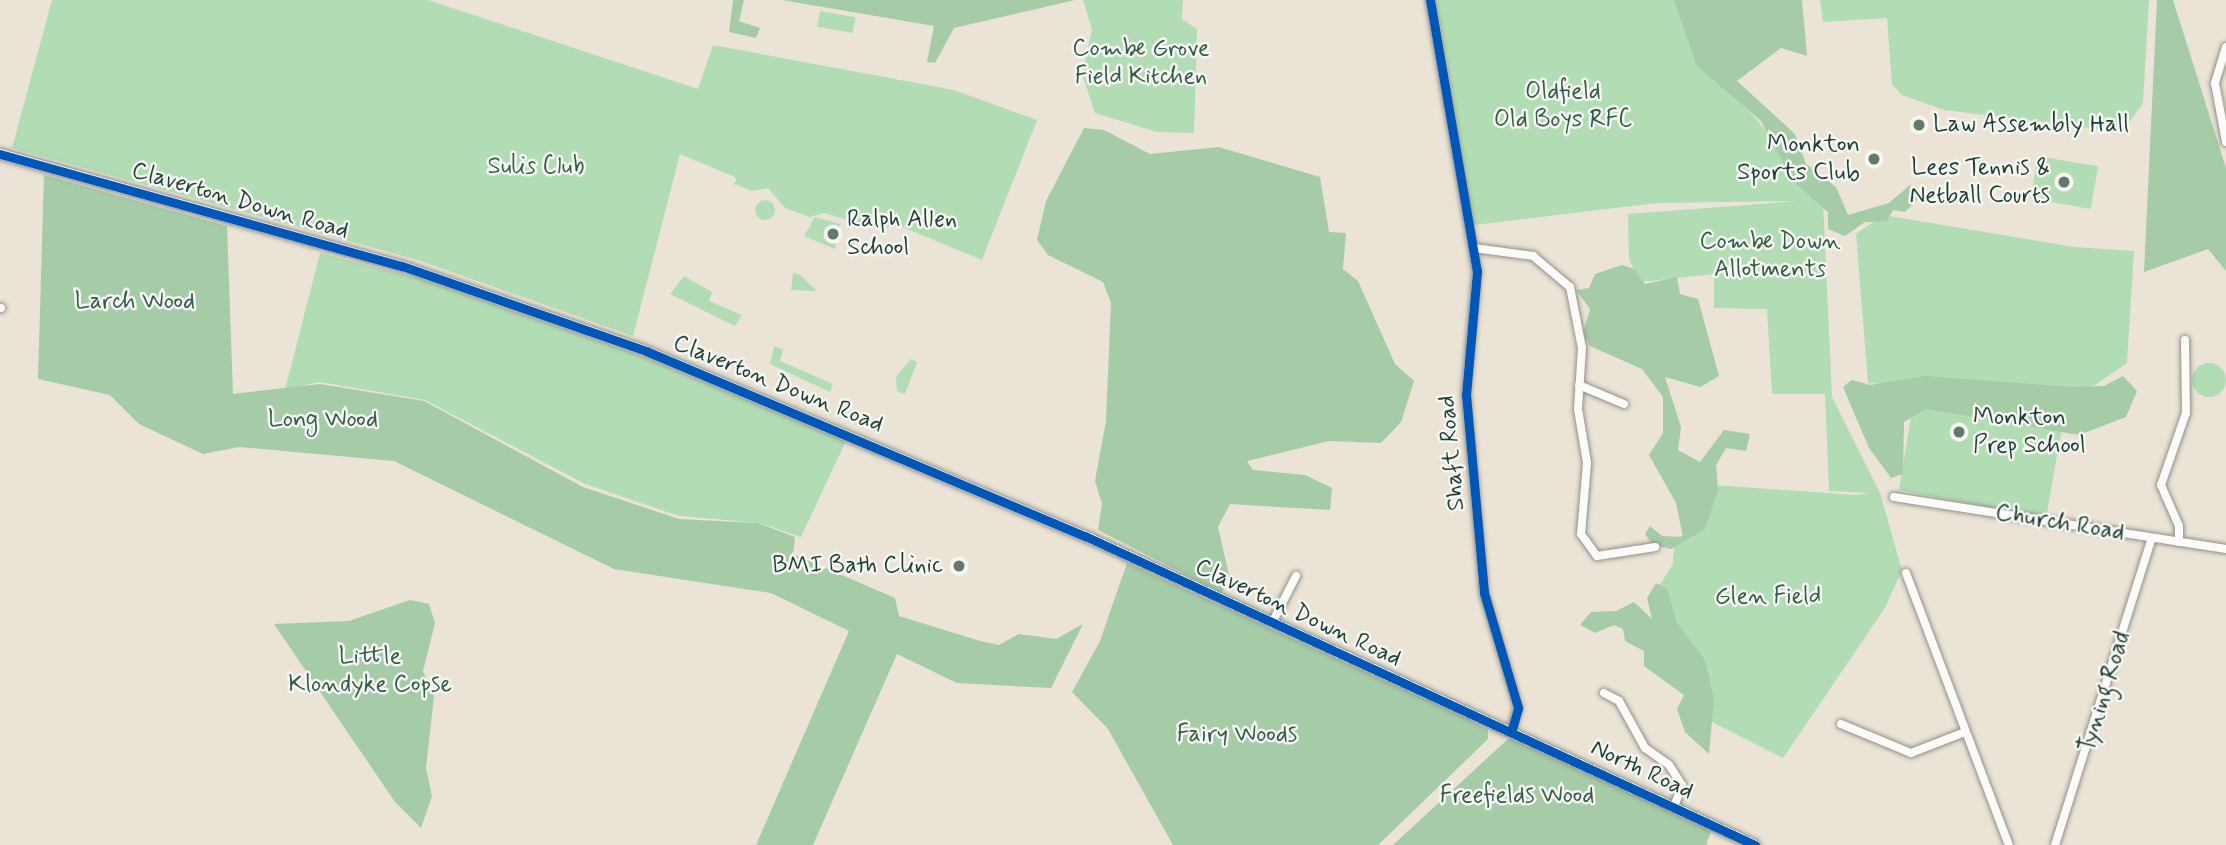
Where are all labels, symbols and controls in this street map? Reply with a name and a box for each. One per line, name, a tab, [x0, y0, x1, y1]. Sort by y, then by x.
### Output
park label: Combe Grove Field Kitchen	[1072, 35, 1210, 91]
park label: Oldfield Old Boys RFC	[1494, 78, 1632, 134]
place label: Law Assembly Hall	[1933, 111, 2130, 139]
marker: Law Assembly Hall	[1911, 117, 1927, 133]
place label: Monkton Sports Club	[1737, 131, 1860, 187]
marker: Monkton Sports Club	[1866, 151, 1882, 167]
park label: Sulis Club	[485, 153, 587, 181]
place label: Lees Tennis & Netball Courts	[1904, 154, 2050, 210]
street label: Claverton Down Road	[128, 156, 352, 246]
marker: Lees Tennis & Netball Courts	[2056, 174, 2072, 190]
place label: Ralph Allen School	[847, 206, 965, 262]
marker: Ralph Allen School	[825, 226, 841, 242]
park label: Combe Down Allotments	[1699, 228, 1841, 284]
park label: Larch Wood	[75, 288, 195, 316]
street label: Claverton Down Road	[669, 329, 887, 439]
street label: Shaft Road	[1433, 394, 1471, 512]
place label: Monkton Prep School	[1973, 404, 2086, 460]
park label: Long Wood	[268, 406, 378, 434]
marker: Monkton Prep School	[1951, 424, 1967, 440]
street label: Church Road	[1993, 499, 2127, 547]
place label: BMI Bath Clinic	[772, 552, 943, 580]
street label: Claverton Down Road	[1190, 553, 1406, 673]
marker: BMI Bath Clinic	[949, 556, 969, 576]
park label: Glen Field	[1715, 583, 1821, 611]
street label: Tyning Road	[2073, 629, 2137, 755]
park label: Little Klondyke Copse	[288, 643, 452, 699]
park label: Fairy Woods	[1177, 721, 1297, 749]
street label: North Road	[1586, 734, 1698, 806]
park label: Freefields Wood	[1440, 782, 1594, 810]

